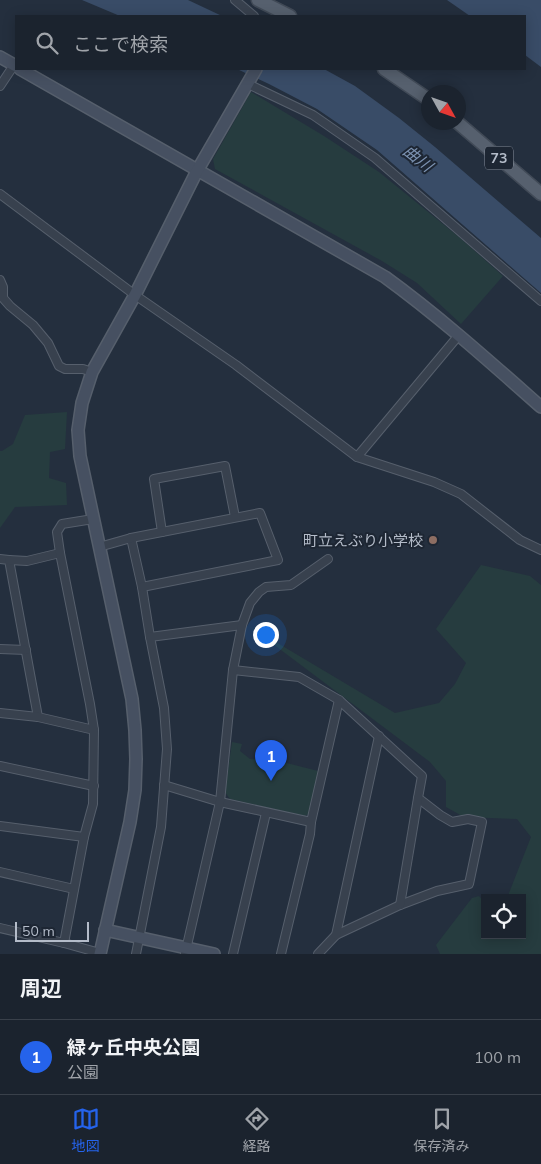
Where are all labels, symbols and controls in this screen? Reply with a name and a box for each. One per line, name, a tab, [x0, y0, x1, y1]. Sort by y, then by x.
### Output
search box	[15, 15, 526, 70]
icon: search	[33, 29, 61, 57]
text: ここで検索	[73, 32, 168, 56]
north arrow	[421, 85, 466, 130]
water label: 曲川	[399, 140, 438, 177]
road number: 73	[485, 146, 513, 170]
place label: 町立えぶり小学校	[303, 531, 423, 550]
marker: 町立えぶり小学校	[427, 534, 439, 546]
your location	[253, 622, 279, 648]
pin: 1	[255, 740, 287, 781]
map controls	[481, 894, 526, 939]
button: locate	[481, 894, 526, 939]
scale bar	[15, 919, 89, 942]
text: 50 m	[22, 922, 55, 940]
text: 周辺	[20, 975, 62, 1001]
text: 緑ヶ丘中央公園	[67, 1035, 200, 1059]
text: 1	[31, 1047, 41, 1067]
text: 100 m	[474, 1047, 521, 1067]
text: 公園	[67, 1062, 99, 1082]
tab: 地図	[72, 1105, 100, 1155]
tab: 経路	[243, 1105, 271, 1155]
tab: 保存済み	[414, 1105, 470, 1155]

